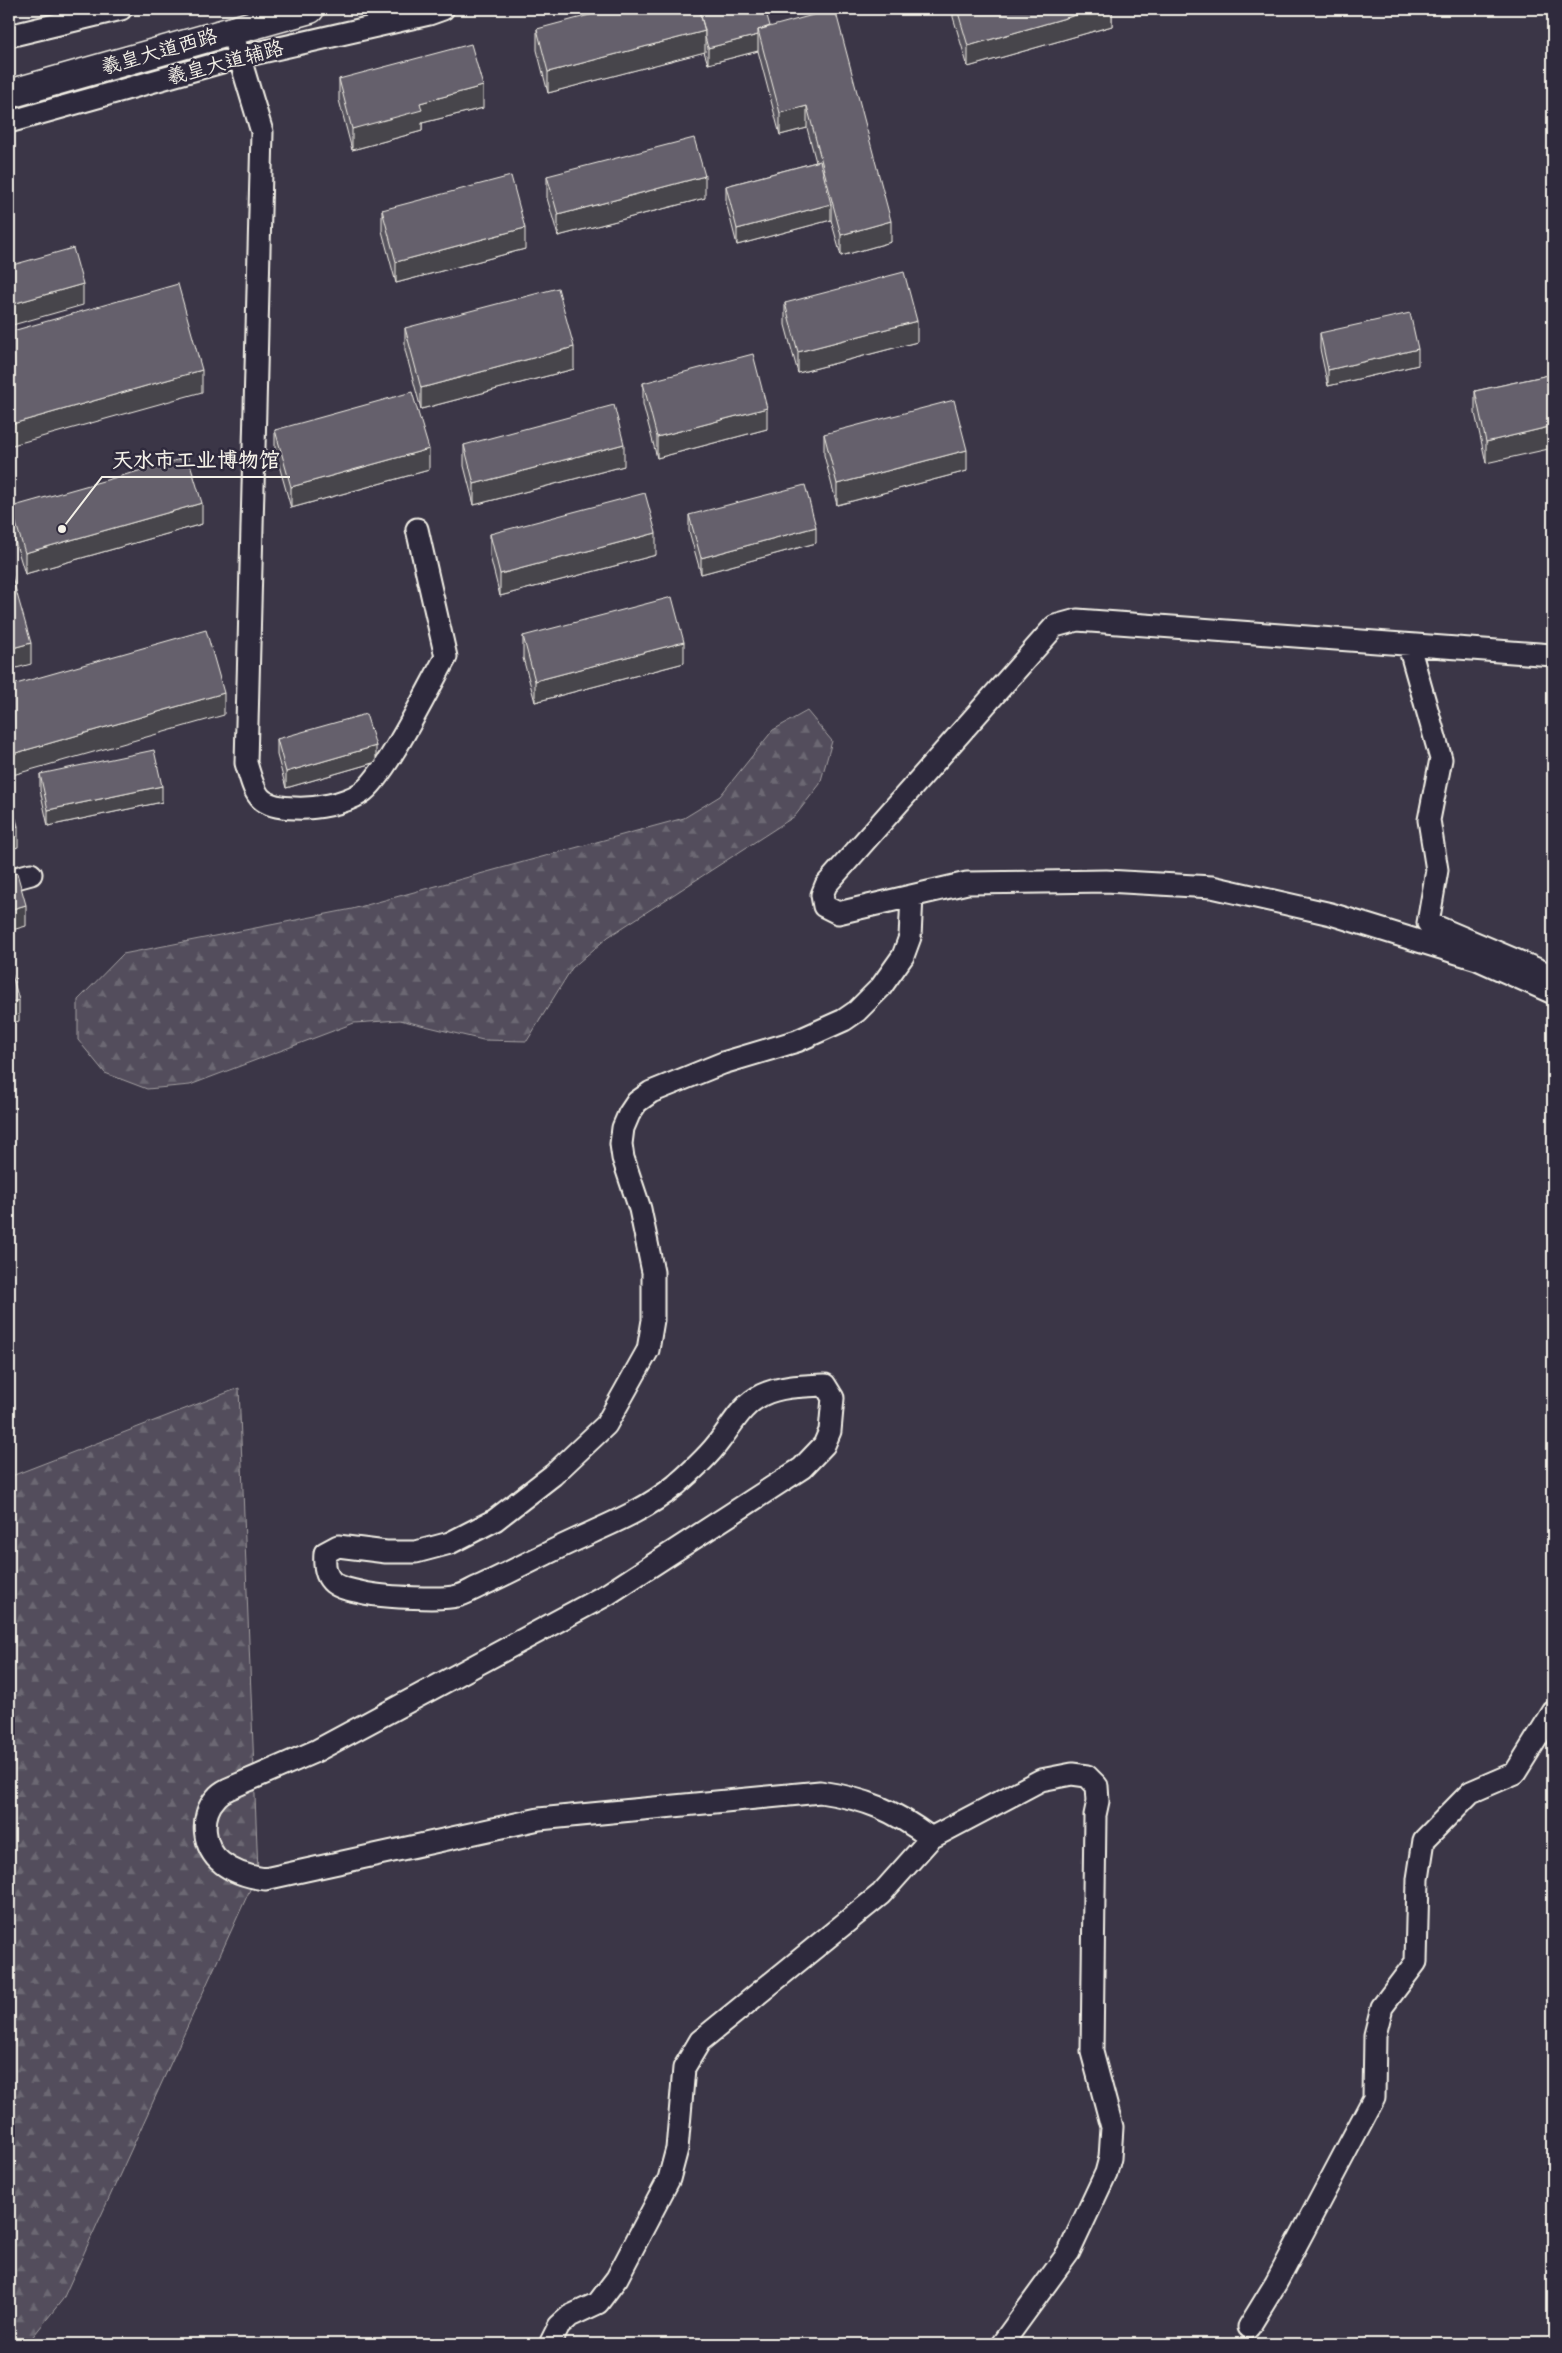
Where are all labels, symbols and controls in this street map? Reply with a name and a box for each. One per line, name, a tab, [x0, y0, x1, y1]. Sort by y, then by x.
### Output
street label: 羲皇大道西路	[98, 23, 221, 80]
street label: 羲皇大道辅路	[164, 35, 287, 90]
callout: 天水市工业博物馆	[102, 441, 290, 477]
text: 天水市工业博物馆	[112, 447, 280, 473]

